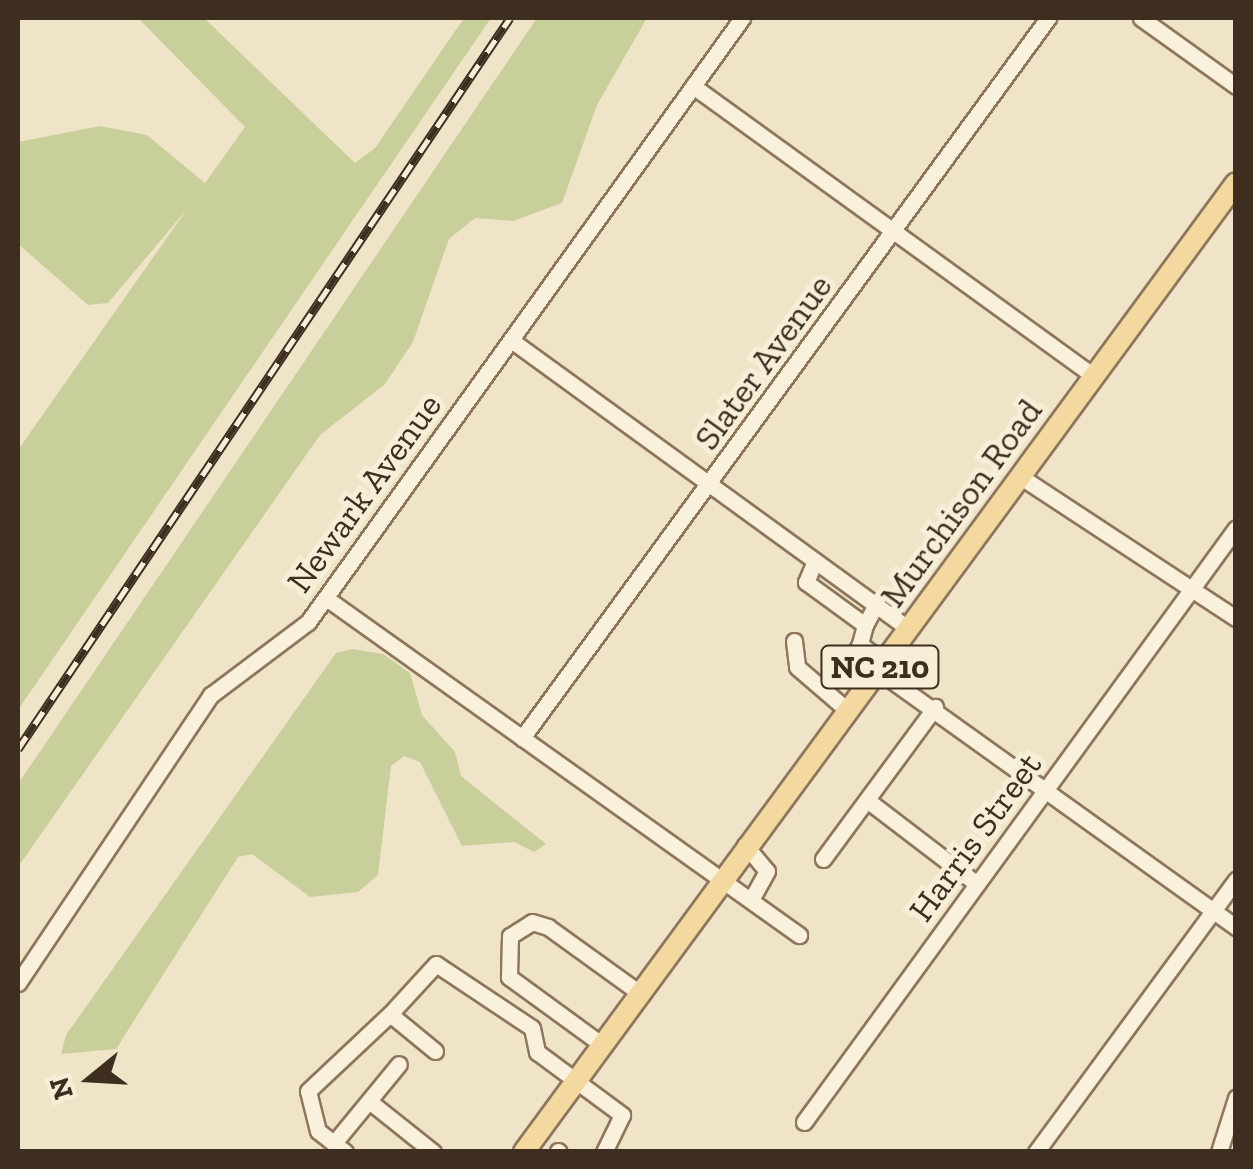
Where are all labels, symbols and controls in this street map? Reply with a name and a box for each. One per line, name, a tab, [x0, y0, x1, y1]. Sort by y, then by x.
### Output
street label: Slater Avenue	[685, 266, 841, 458]
street label: Newark Avenue	[278, 385, 450, 601]
street label: Murchison Road	[872, 391, 1050, 615]
road number: NC 210	[820, 640, 940, 694]
street label: Harris Street	[900, 745, 1050, 929]
north arrow	[40, 1029, 140, 1129]
text: N	[42, 1073, 80, 1104]

